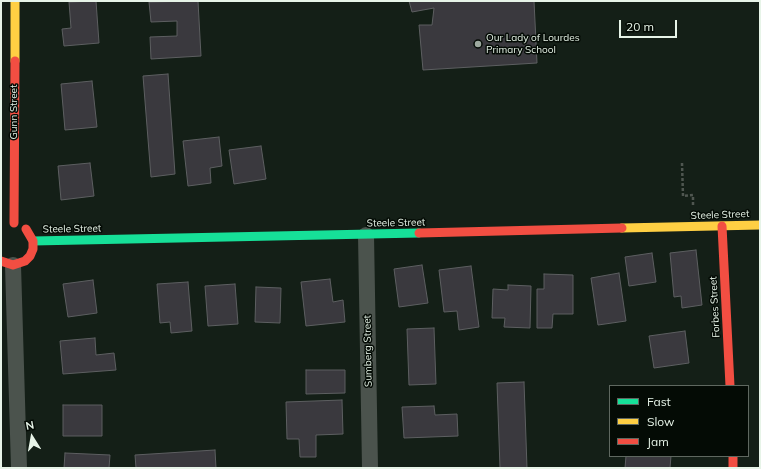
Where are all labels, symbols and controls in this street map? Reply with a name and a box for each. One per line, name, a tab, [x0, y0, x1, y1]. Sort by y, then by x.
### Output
scale bar	[621, 12, 679, 38]
text: 20 m	[626, 19, 654, 34]
place label: Our Lady of Lourdes Primary School	[486, 32, 580, 56]
marker: Our Lady of Lourdes Primary School	[473, 39, 483, 49]
street label: Gunn Street	[8, 84, 20, 140]
street label: Steele Street	[690, 208, 750, 222]
street label: Steele Street	[367, 216, 425, 230]
street label: Steele Street	[43, 222, 101, 236]
street label: Forbes Street	[707, 276, 723, 338]
street label: Sumberg Street	[361, 315, 375, 387]
legend	[609, 385, 749, 457]
text: Fast	[647, 394, 671, 409]
text: Slow	[647, 414, 675, 429]
north arrow	[12, 417, 52, 457]
text: N	[24, 418, 35, 433]
text: Jam	[647, 434, 669, 449]

